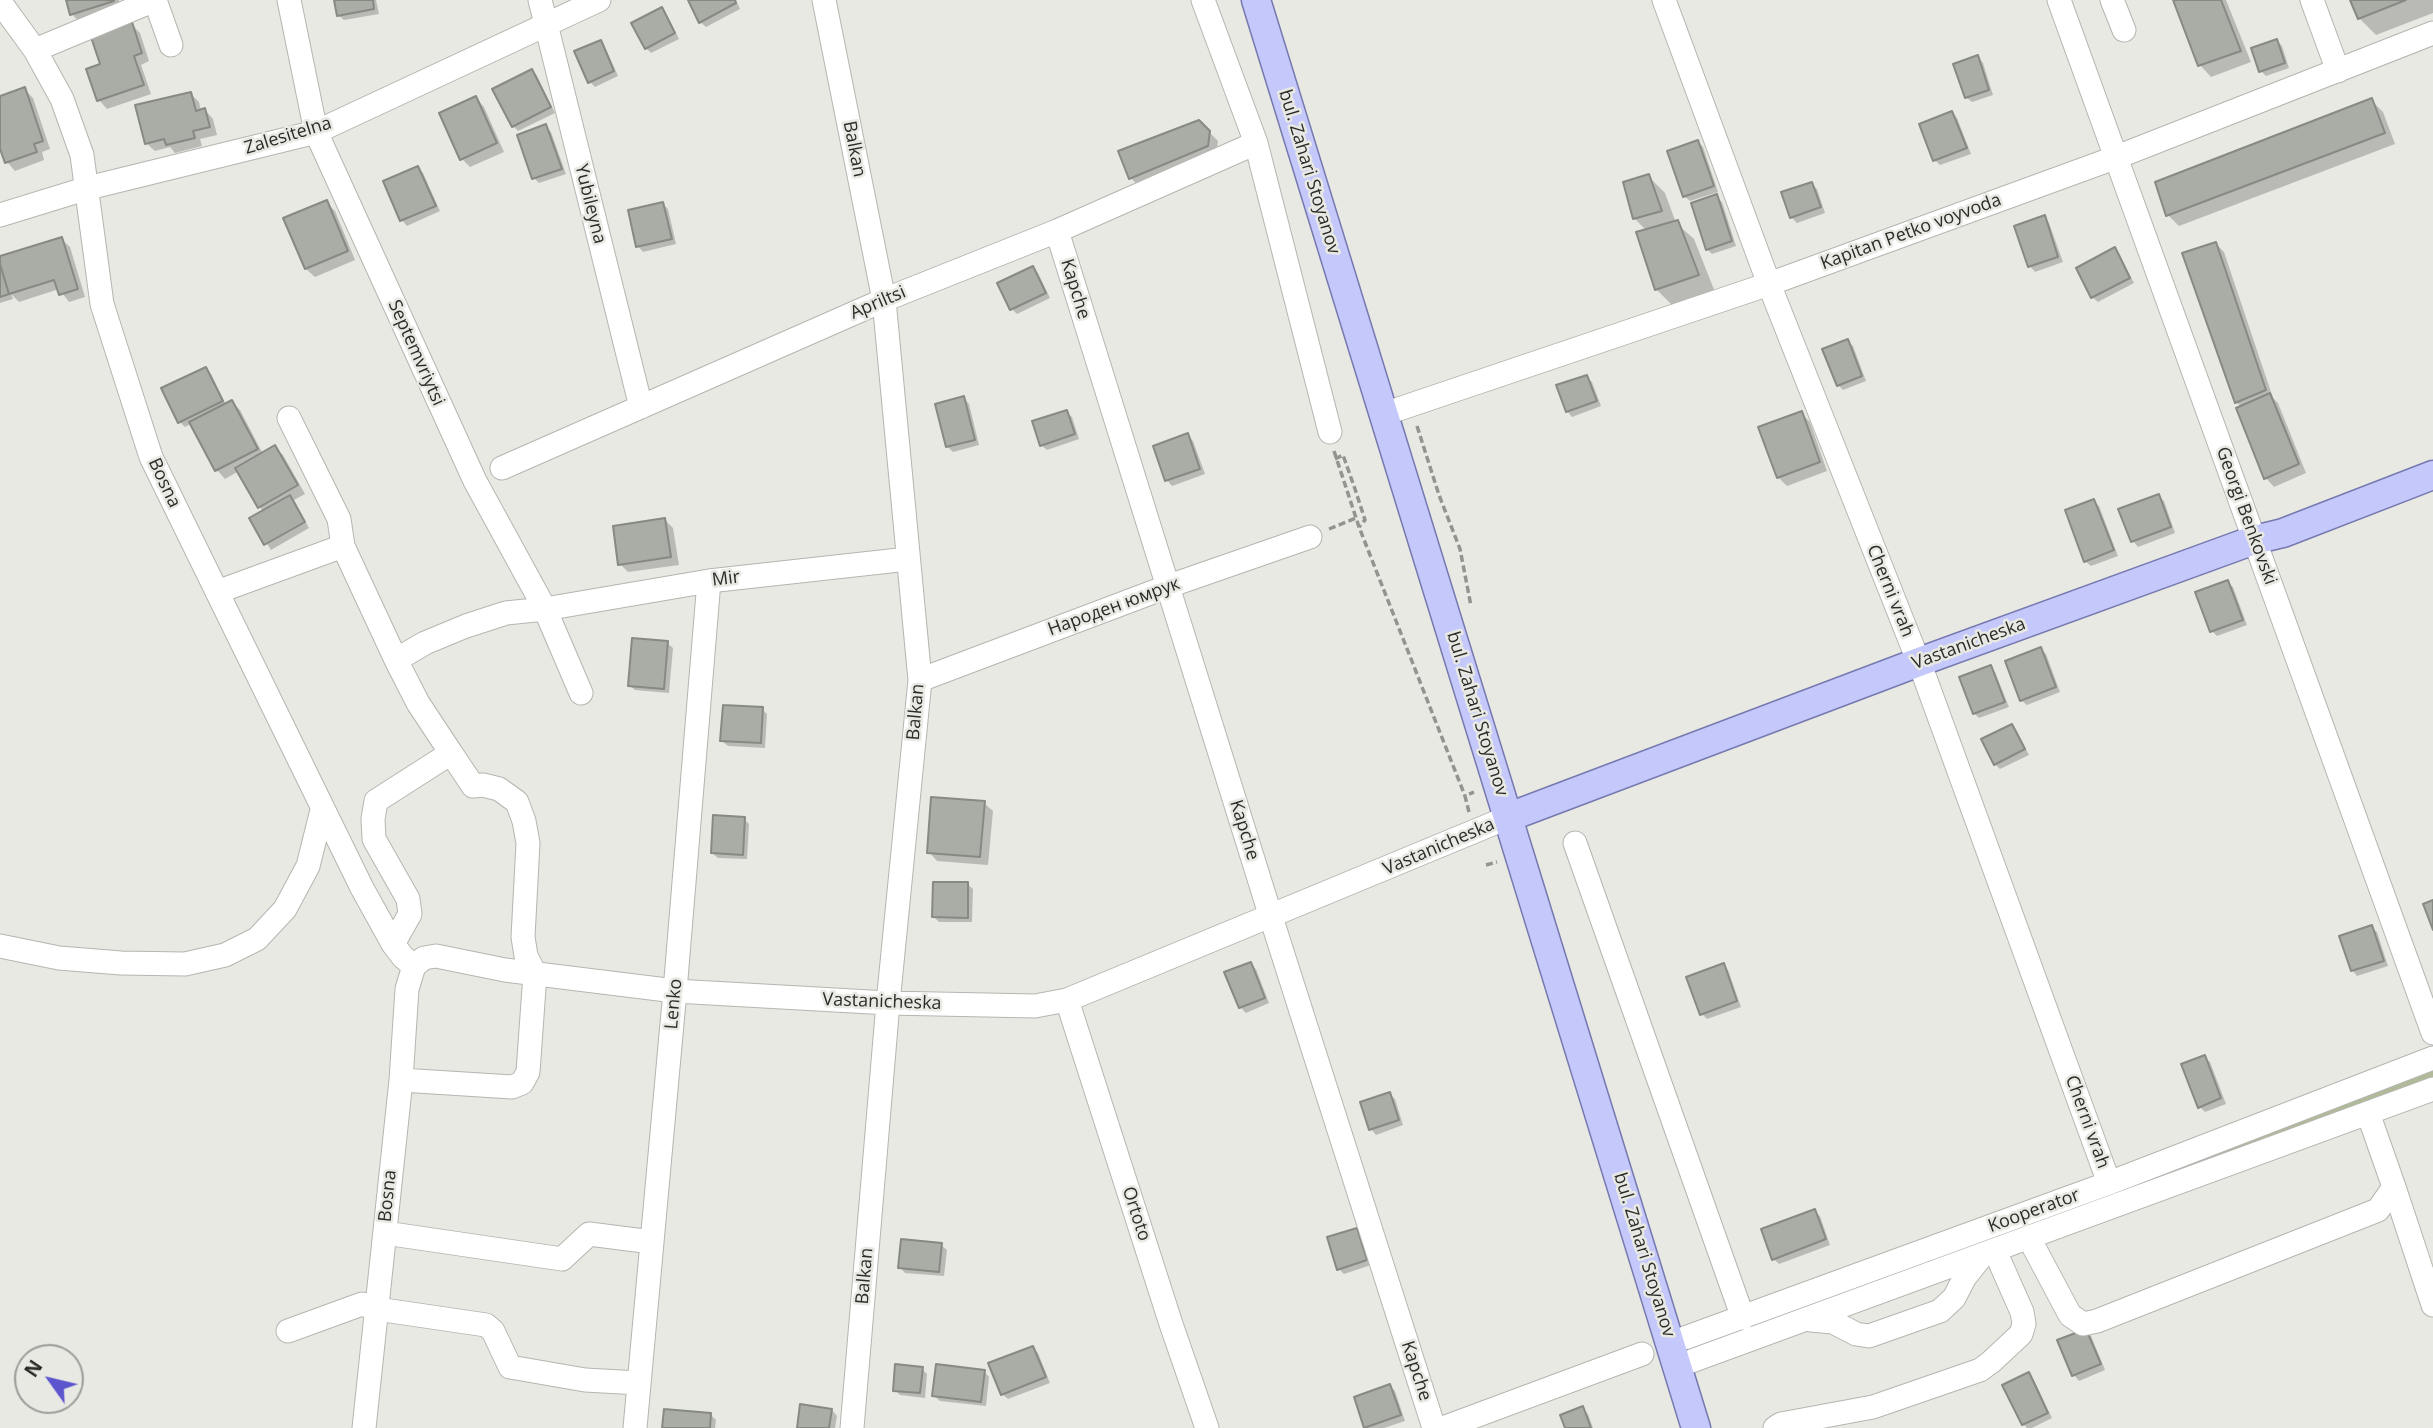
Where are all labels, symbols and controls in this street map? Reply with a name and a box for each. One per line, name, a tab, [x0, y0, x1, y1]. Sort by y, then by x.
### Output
street label: bul. Zahari Stoyanov	[1274, 87, 1344, 257]
street label: Zalesitelna	[242, 112, 334, 160]
street label: Balkan	[838, 119, 870, 179]
street label: Yubileyna	[570, 162, 610, 246]
street label: Kapitan Petko voyvoda	[1818, 189, 2004, 275]
street label: Kapche	[1056, 256, 1094, 322]
street label: Apriltsi	[847, 282, 909, 324]
street label: Septemvriytsi	[383, 297, 449, 409]
street label: Georgi Benkovski	[2211, 444, 2281, 588]
street label: Bosna	[143, 455, 185, 511]
street label: Cherni vrah	[1862, 542, 1918, 640]
street label: Mir	[711, 567, 741, 591]
street label: Народен юмрук	[1045, 573, 1183, 641]
street label: Vastanicheska	[1909, 613, 2029, 675]
street label: bul. Zahari Stoyanov	[1442, 629, 1512, 799]
street label: Balkan	[903, 683, 929, 741]
street label: Kapche	[1225, 797, 1263, 863]
street label: Vastanicheska	[1380, 814, 1498, 880]
street label: Lenko	[661, 978, 687, 1030]
street label: Vastanicheska	[822, 989, 942, 1015]
street label: Cherni vrah	[2060, 1073, 2114, 1171]
street label: Bosna	[375, 1169, 401, 1223]
street label: bul. Zahari Stoyanov	[1609, 1170, 1679, 1340]
street label: Ortoto	[1117, 1184, 1155, 1244]
street label: Kooperator	[1985, 1184, 2083, 1238]
street label: Balkan	[852, 1247, 878, 1305]
street label: Kapche	[1396, 1338, 1436, 1404]
north arrow	[14, 1344, 84, 1414]
text: N	[18, 1355, 48, 1382]

